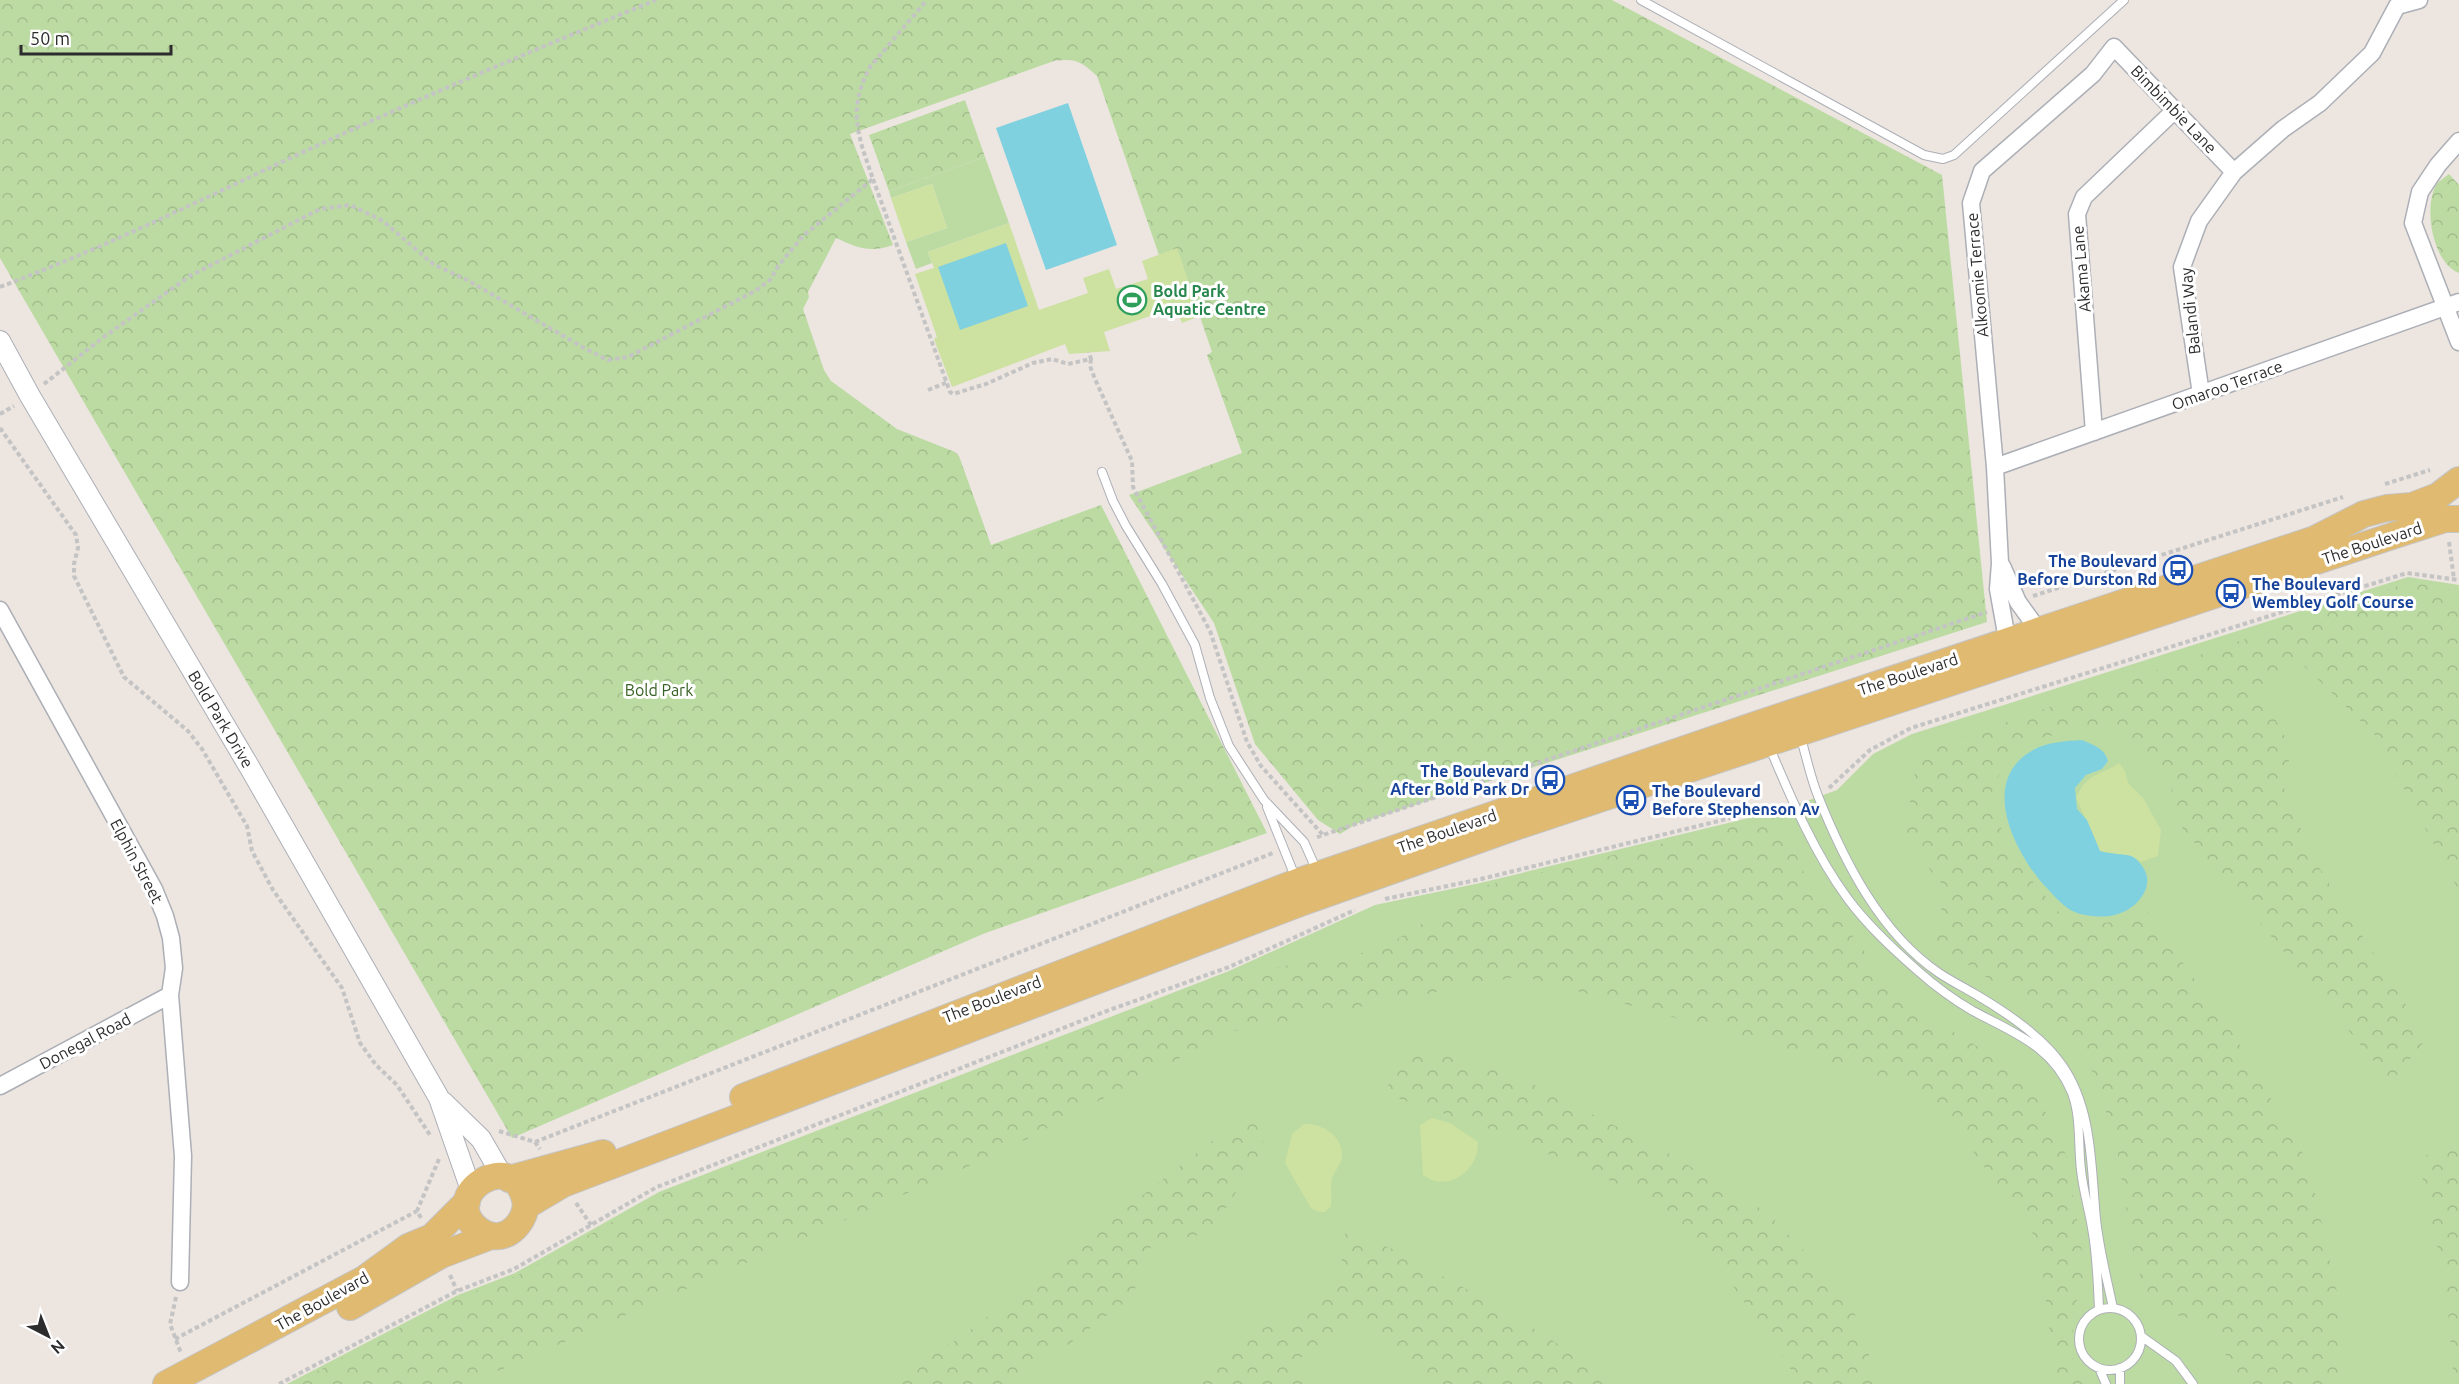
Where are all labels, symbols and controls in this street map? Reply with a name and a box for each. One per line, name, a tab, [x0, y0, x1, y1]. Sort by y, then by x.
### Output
scale bar	[21, 18, 171, 56]
text: 50 m	[30, 28, 70, 48]
street label: Bimbimbie Lane	[2128, 61, 2220, 157]
street label: Alkoomie Terrace	[1963, 212, 1991, 338]
street label: Akama Lane	[2068, 225, 2094, 313]
street label: Balandi Way	[2176, 266, 2204, 355]
place label: Bold Park Aquatic Centre	[1153, 282, 1266, 318]
sports icon: Bold Park Aquatic Centre	[1116, 284, 1148, 316]
street label: Omaroo Terrace	[2169, 357, 2285, 413]
street label: The Boulevard	[2320, 518, 2424, 568]
place label: The Boulevard Before Durston Rd	[2017, 552, 2157, 588]
bus stop icon: The Boulevard Before Durston Rd	[2162, 554, 2194, 586]
place label: The Boulevard Wembley Golf Course	[2252, 575, 2414, 611]
bus stop icon: The Boulevard Wembley Golf Course	[2215, 577, 2247, 609]
street label: The Boulevard	[1856, 649, 1960, 699]
street label: Bold Park Drive	[185, 667, 257, 771]
park label: Bold Park	[625, 681, 693, 699]
place label: The Boulevard After Bold Park Dr	[1390, 762, 1529, 798]
bus stop icon: The Boulevard After Bold Park Dr	[1534, 764, 1566, 796]
place label: The Boulevard Before Stephenson Av	[1652, 782, 1820, 818]
bus stop icon: The Boulevard Before Stephenson Av	[1615, 784, 1647, 816]
street label: The Boulevard	[1395, 806, 1499, 856]
street label: Elphin Street	[107, 816, 167, 907]
street label: The Boulevard	[940, 972, 1044, 1026]
street label: Donegal Road	[36, 1009, 134, 1073]
street label: The Boulevard	[272, 1268, 372, 1334]
north arrow	[18, 1306, 78, 1366]
text: N	[48, 1336, 68, 1358]

